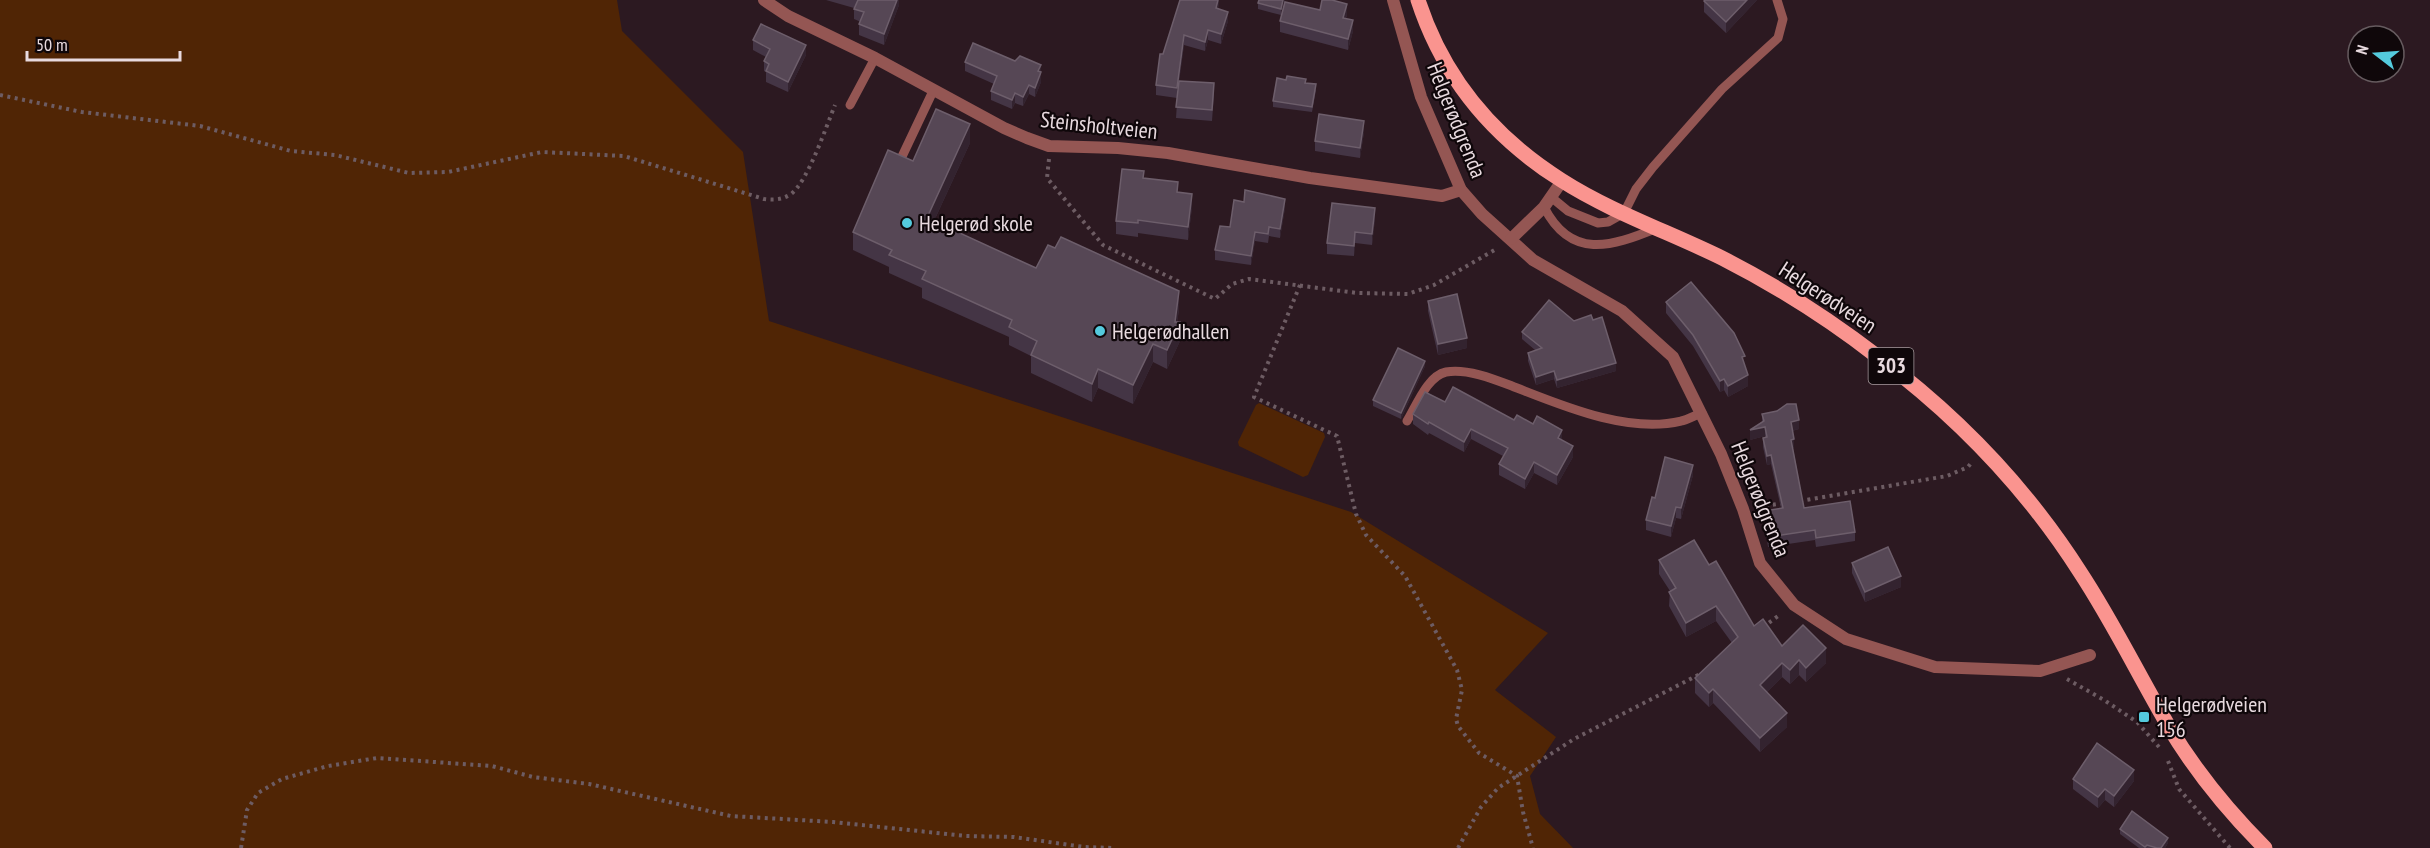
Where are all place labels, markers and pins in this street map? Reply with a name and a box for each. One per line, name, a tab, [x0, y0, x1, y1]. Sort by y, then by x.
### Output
place label: Helgerød skole	[919, 209, 1033, 237]
marker: Helgerød skole	[900, 216, 914, 230]
place label: Helgerødhallen	[1112, 317, 1229, 345]
marker: Helgerødhallen	[1093, 324, 1107, 338]
place label: Helgerødveien 156	[2156, 690, 2267, 743]
marker: Helgerødveien 156	[2137, 710, 2151, 724]

